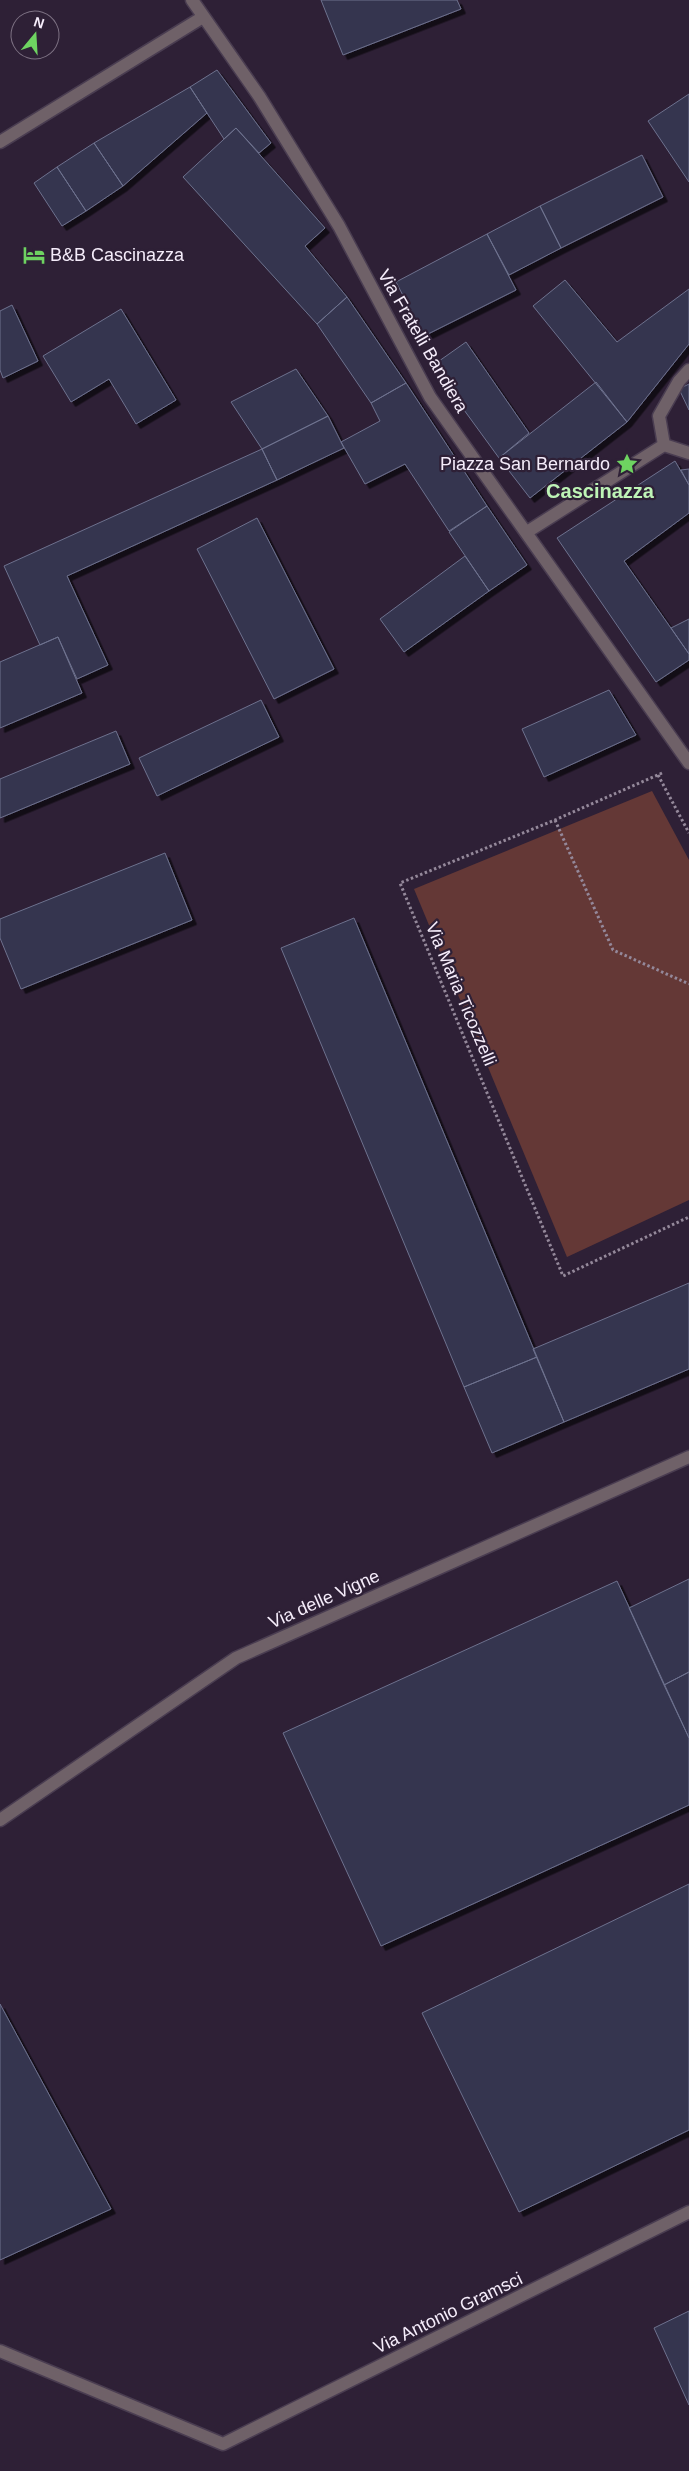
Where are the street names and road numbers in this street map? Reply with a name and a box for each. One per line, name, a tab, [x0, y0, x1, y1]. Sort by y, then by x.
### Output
street label: Via Fratelli Bandiera	[374, 266, 473, 417]
street label: Via Maria Ticozzelli	[422, 919, 500, 1069]
street label: Via delle Vigne	[265, 1566, 383, 1632]
street label: Via Antonio Gramsci	[370, 2268, 526, 2358]

